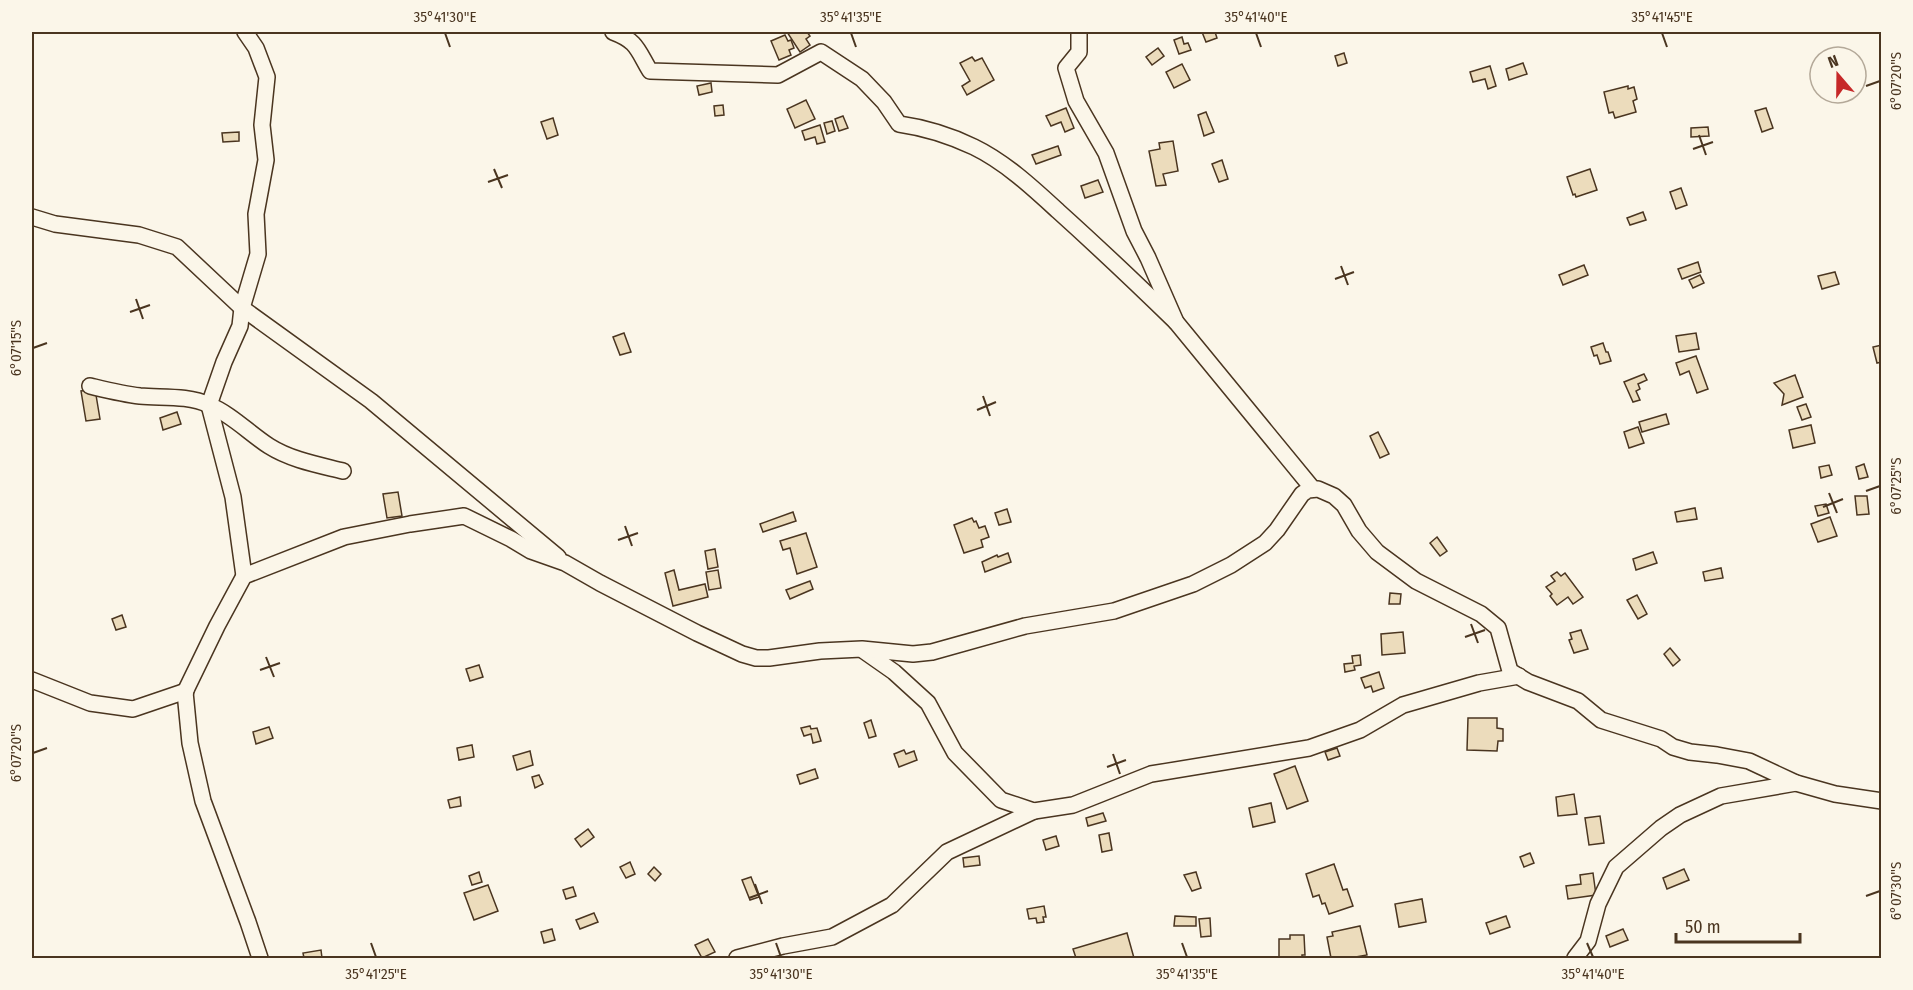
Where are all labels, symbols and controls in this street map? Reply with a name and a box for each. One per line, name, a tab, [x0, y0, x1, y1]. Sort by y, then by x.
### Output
text: 35°41'30"E	[413, 8, 477, 26]
text: 35°41'35"E	[820, 8, 882, 26]
text: 35°41'40"E	[1225, 8, 1287, 26]
text: 35°41'45"E	[1631, 8, 1693, 26]
north arrow	[1808, 45, 1868, 105]
text: N	[1825, 51, 1841, 72]
text: 6°07'20"S	[1887, 52, 1905, 110]
text: 6°07'15"S	[7, 320, 25, 376]
text: 6°07'25"S	[1887, 457, 1905, 515]
text: 6°07'20"S	[7, 724, 25, 782]
text: 6°07'30"S	[1887, 862, 1905, 920]
scale bar	[1676, 906, 1800, 944]
text: 50 m	[1685, 916, 1721, 938]
text: 35°41'25"E	[345, 965, 407, 983]
text: 35°41'30"E	[749, 965, 813, 983]
text: 35°41'35"E	[1156, 965, 1218, 983]
text: 35°41'40"E	[1562, 965, 1624, 983]

